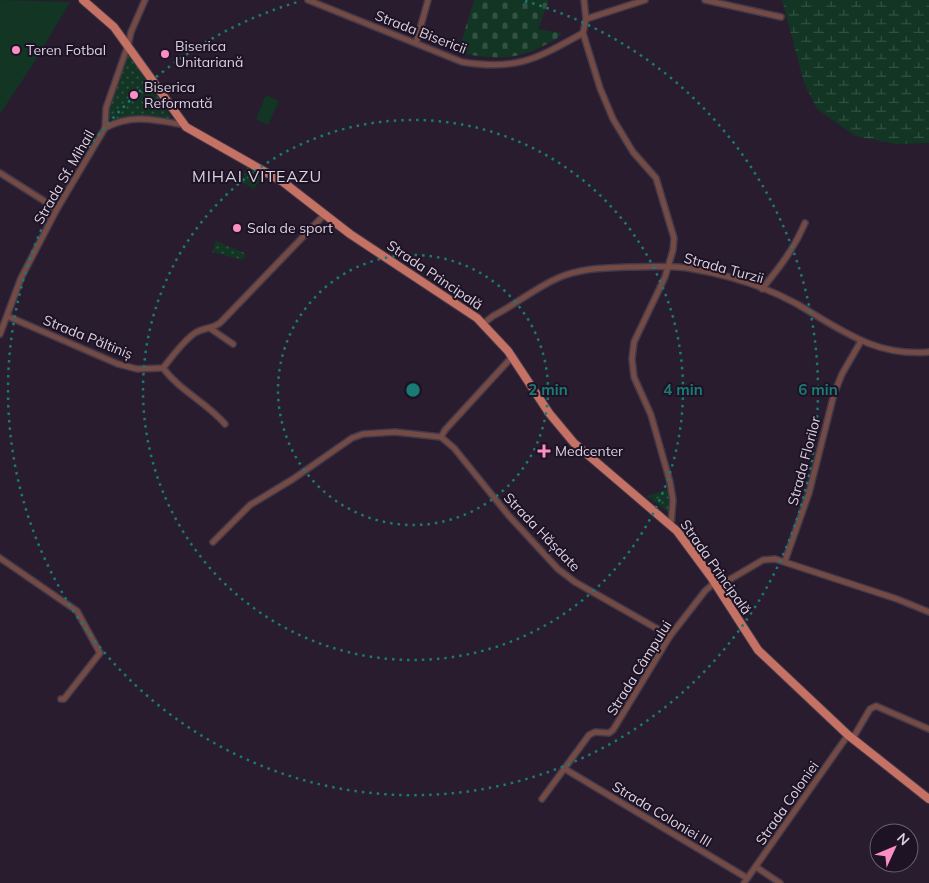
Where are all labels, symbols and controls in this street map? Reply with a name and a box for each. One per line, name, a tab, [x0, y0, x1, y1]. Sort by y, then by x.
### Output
street label: Strada Bisericii	[373, 6, 469, 58]
place label: Biserica Unitariană	[175, 37, 243, 71]
place label: Teren Fotbal	[26, 41, 106, 59]
marker: Teren Fotbal	[10, 44, 22, 56]
marker: Biserica Unitariană	[159, 48, 171, 60]
place label: Biserica Reformată	[144, 78, 213, 112]
marker: Biserica Reformată	[128, 89, 140, 101]
street label: Strada Sf. Mihail	[30, 127, 98, 227]
district label: MIHAI VITEAZU	[192, 166, 322, 186]
place label: Sala de sport	[247, 219, 333, 237]
marker: Sala de sport	[231, 222, 243, 234]
street label: Strada Principală	[384, 236, 486, 314]
street label: Strada Turzii	[682, 249, 766, 287]
street label: Strada Păltiniș	[41, 311, 135, 363]
text: 2 min	[528, 380, 568, 399]
text: 4 min	[663, 380, 703, 399]
text: 6 min	[798, 380, 838, 399]
centre of rings	[404, 381, 422, 399]
street label: Strada Florilor	[783, 414, 825, 508]
place label: Medcenter	[555, 442, 624, 460]
marker: Medcenter	[537, 444, 551, 458]
street label: Strada Hășdate	[500, 489, 584, 575]
street label: Strada Principală	[677, 516, 755, 618]
street label: Strada Câmpului	[602, 617, 676, 719]
street label: Strada Coloniei	[751, 758, 823, 848]
street label: Strada Coloniei III	[609, 777, 715, 851]
north arrow	[869, 823, 919, 873]
text: N	[893, 829, 913, 849]

